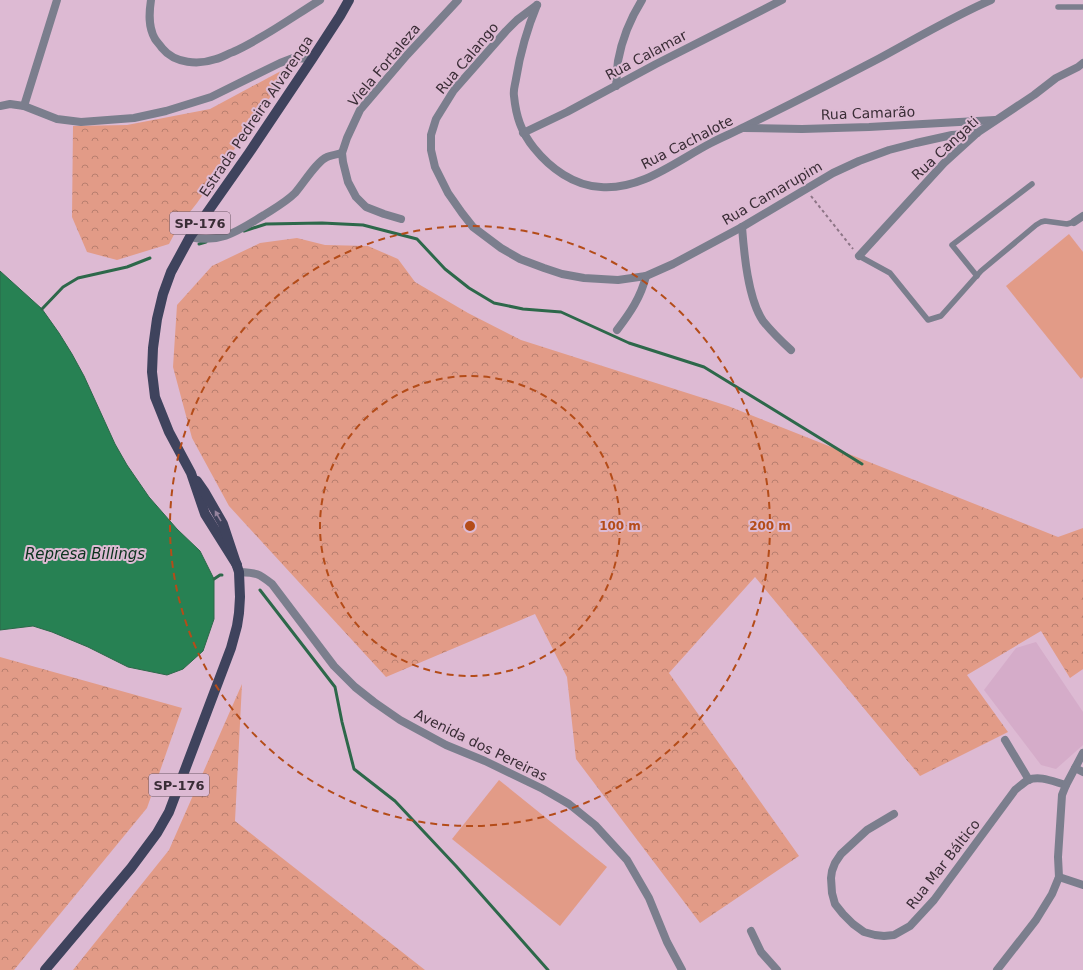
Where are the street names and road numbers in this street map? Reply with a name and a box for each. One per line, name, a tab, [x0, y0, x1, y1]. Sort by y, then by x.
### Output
street label: Rua Calango	[433, 19, 501, 97]
street label: Viela Fortaleza	[345, 20, 423, 110]
street label: Rua Calamar	[603, 27, 690, 83]
street label: Estrada Pedreira Alvarenga	[196, 32, 316, 200]
street label: Rua Camarão	[821, 103, 915, 123]
street label: Rua Cachalote	[638, 112, 736, 172]
street label: Rua Cangati	[908, 113, 982, 183]
street label: Rua Camarupim	[719, 158, 825, 228]
road number: SP-176	[170, 212, 230, 234]
street label: Avenida dos Pereiras	[412, 706, 550, 784]
road number: SP-176	[149, 774, 209, 796]
street label: Rua Mar Báltico	[903, 816, 983, 912]

